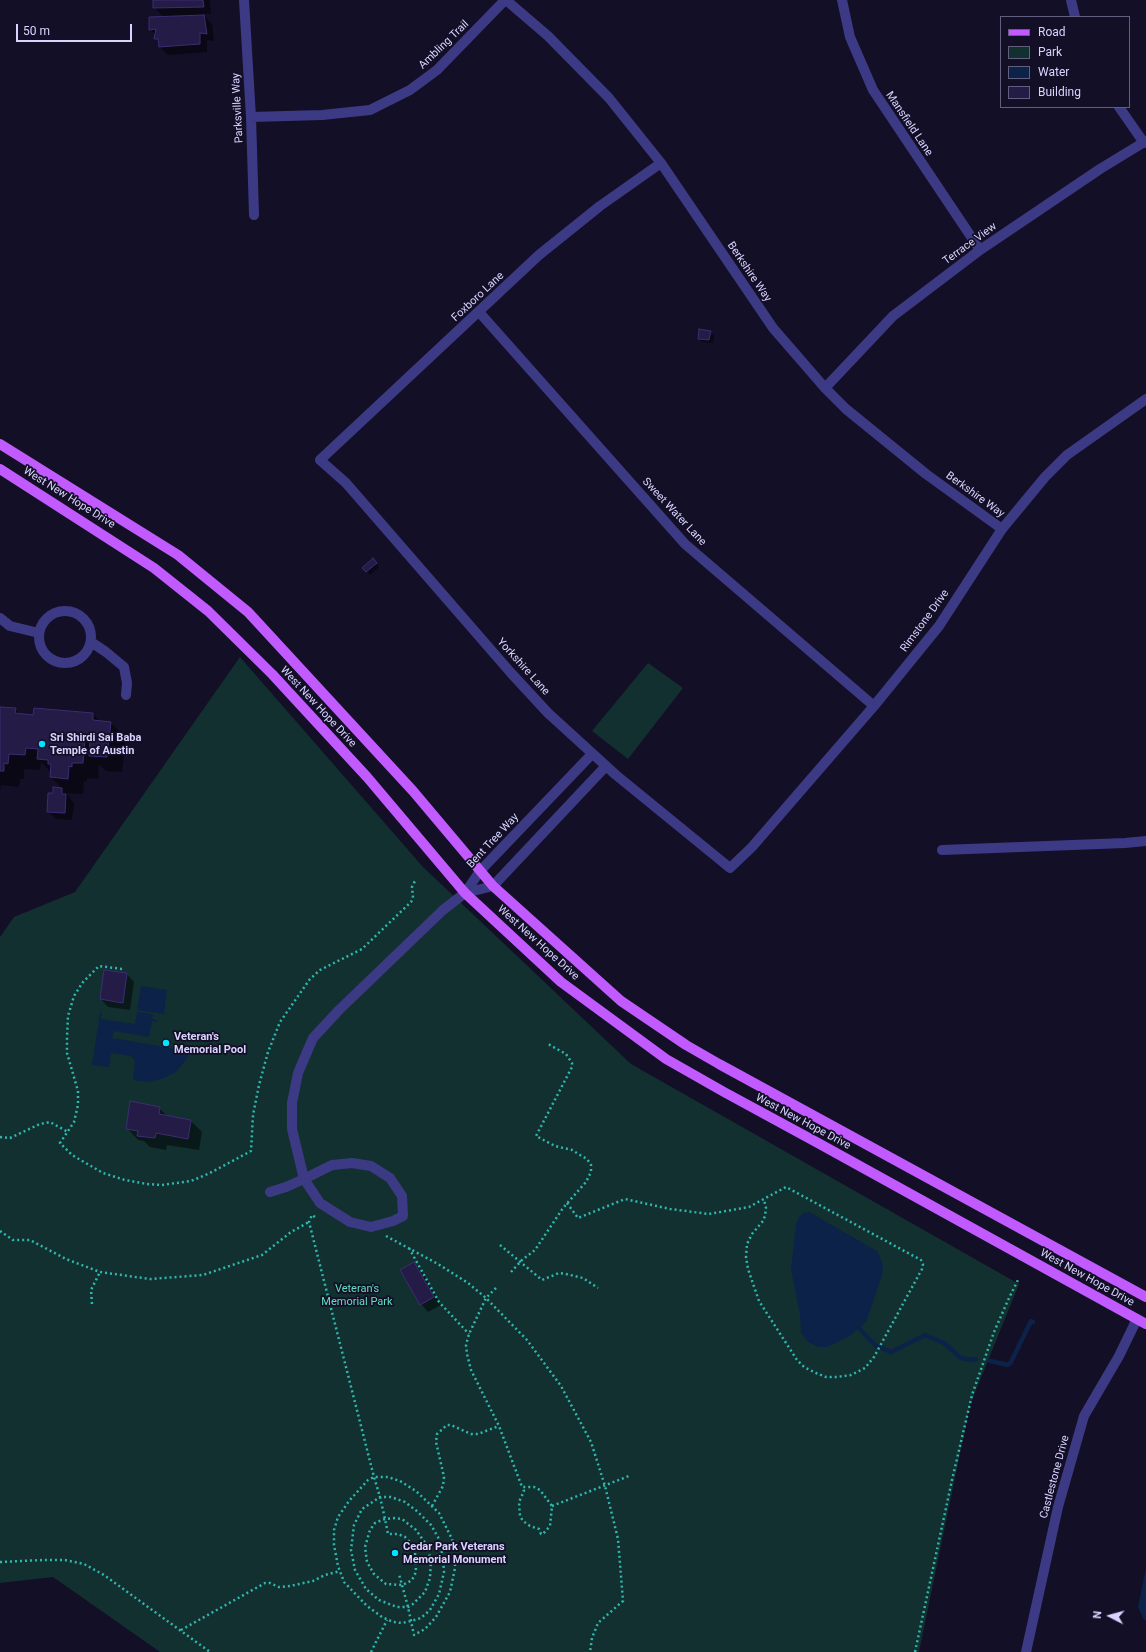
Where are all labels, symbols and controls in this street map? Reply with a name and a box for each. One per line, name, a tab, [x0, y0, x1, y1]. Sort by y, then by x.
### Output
scale bar	[18, 16, 134, 42]
legend	[1000, 16, 1130, 108]
street label: Ambling Trail	[416, 18, 472, 72]
text: 50 m	[23, 24, 50, 38]
text: Road	[1038, 25, 1066, 39]
text: Park	[1038, 45, 1062, 59]
text: Water	[1038, 65, 1069, 79]
street label: Parksville Way	[230, 72, 246, 144]
text: Building	[1038, 85, 1081, 99]
street label: Mansfield Lane	[883, 89, 935, 159]
street label: Terrace View	[941, 220, 999, 268]
street label: Berkshire Way	[724, 240, 774, 304]
street label: Foxboro Lane	[449, 270, 507, 324]
street label: West New Hope Drive	[21, 464, 117, 532]
street label: Berkshire Way	[943, 469, 1007, 521]
street label: Sweet Water Lane	[639, 475, 709, 549]
street label: Rimstone Drive	[898, 587, 952, 655]
street label: Yorkshire Lane	[494, 636, 552, 698]
street label: West New Hope Drive	[277, 664, 359, 750]
place label: Sri Shirdi Sai Baba Temple of Austin	[50, 731, 141, 757]
marker: Sri Shirdi Sai Baba Temple of Austin	[37, 739, 47, 749]
street label: Bent Tree Way	[464, 811, 522, 871]
street label: West New Hope Drive	[494, 903, 582, 983]
place label: Veteran's Memorial Pool	[174, 1030, 246, 1056]
marker: Veteran's Memorial Pool	[161, 1038, 171, 1048]
street label: West New Hope Drive	[753, 1091, 853, 1153]
street label: West New Hope Drive	[1038, 1247, 1136, 1309]
park label: Veteran's Memorial Park	[321, 1282, 393, 1308]
street label: Castlestone Drive	[1038, 1434, 1072, 1520]
place label: Cedar Park Veterans Memorial Monument	[403, 1540, 506, 1566]
marker: Cedar Park Veterans Memorial Monument	[390, 1548, 400, 1558]
north arrow	[1090, 1596, 1130, 1636]
text: N	[1091, 1610, 1104, 1619]

